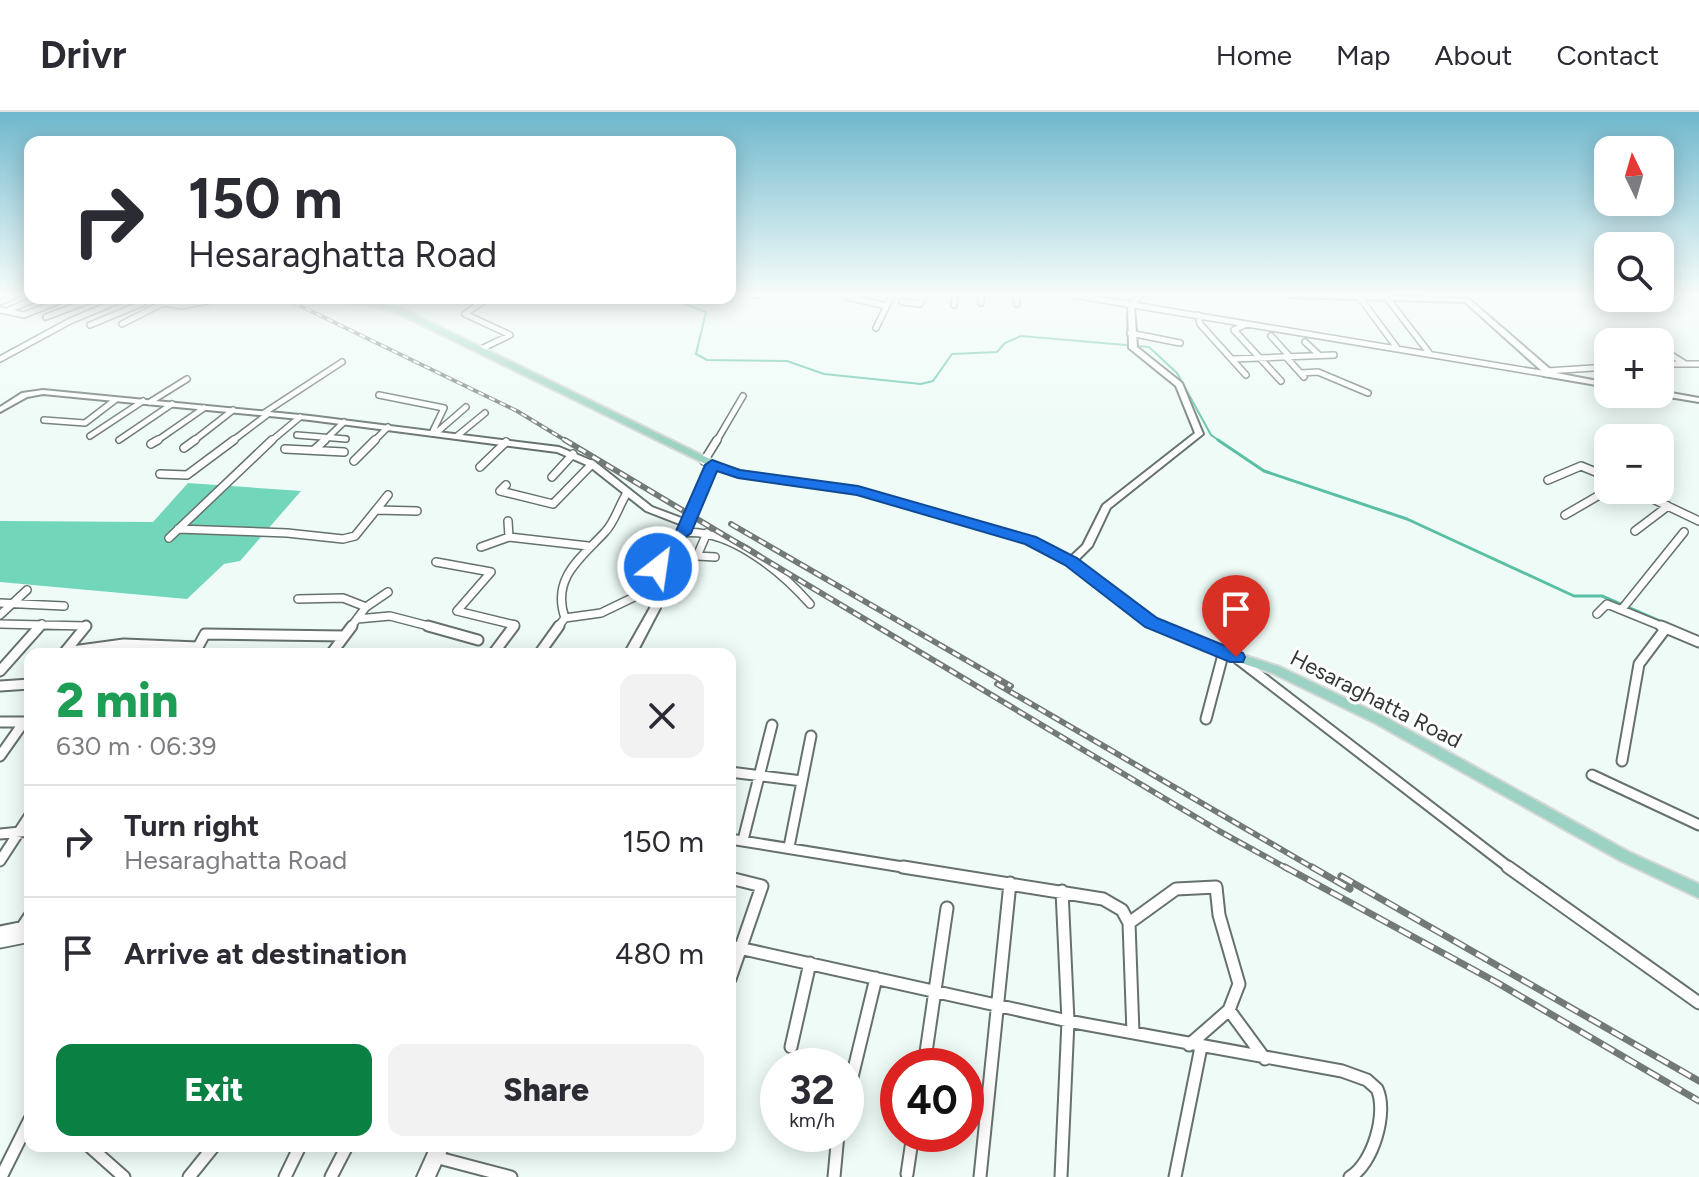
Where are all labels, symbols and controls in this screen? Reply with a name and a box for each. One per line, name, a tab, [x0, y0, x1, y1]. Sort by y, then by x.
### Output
text: Drivr	[40, 32, 127, 78]
text: Home	[1216, 38, 1292, 72]
text: Map	[1336, 38, 1391, 72]
text: About	[1435, 38, 1512, 72]
text: Contact	[1556, 38, 1659, 72]
north arrow	[1594, 136, 1674, 216]
map controls	[1594, 136, 1674, 504]
text: 150 m	[188, 165, 343, 232]
icon: right	[56, 168, 160, 272]
button: search	[1594, 232, 1674, 312]
text: Hesaraghatta Road	[188, 233, 497, 276]
button: +	[1594, 328, 1674, 408]
button: −	[1594, 424, 1674, 504]
position arrow	[616, 525, 700, 609]
pin	[1202, 575, 1270, 657]
icon: arrive	[1214, 587, 1258, 631]
street label: Hesaraghatta Road	[1286, 644, 1466, 754]
text: 2 min	[56, 671, 179, 729]
button: close	[620, 674, 704, 758]
text: 630 m · 06:39	[56, 730, 216, 762]
text: Turn right	[124, 807, 259, 844]
icon: right	[56, 819, 100, 863]
text: 150 m	[622, 823, 704, 860]
text: Hesaraghatta Road	[124, 844, 347, 876]
icon: arrive	[56, 931, 100, 975]
text: Arrive at destination	[124, 935, 407, 972]
text: 480 m	[615, 935, 704, 972]
button: Exit	[56, 1044, 372, 1136]
button: Share	[388, 1044, 704, 1136]
speed limit sign: 40	[880, 1048, 984, 1152]
text: 32	[789, 1066, 835, 1114]
text: km/h	[789, 1108, 835, 1132]

